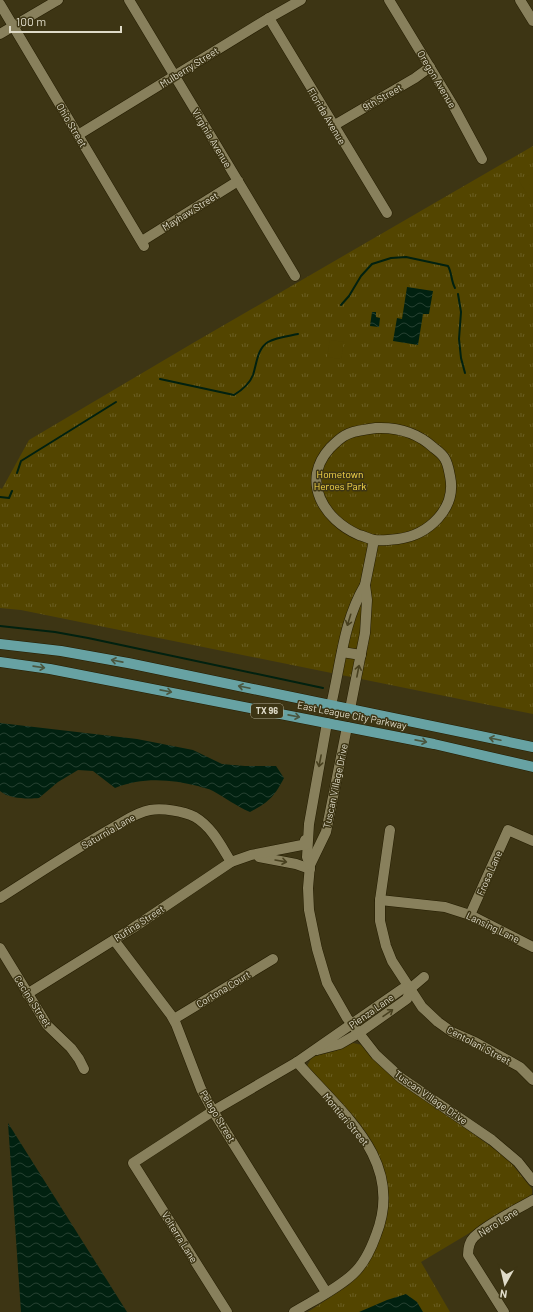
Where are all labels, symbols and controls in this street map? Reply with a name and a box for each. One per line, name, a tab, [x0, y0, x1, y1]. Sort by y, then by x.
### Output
scale bar	[10, 8, 121, 34]
text: 100 m	[16, 14, 46, 28]
street label: Mulberry Street	[157, 44, 221, 90]
street label: Oregon Avenue	[415, 48, 459, 110]
street label: 9th Street	[360, 81, 404, 113]
street label: Florida Avenue	[305, 85, 349, 147]
street label: Ohio Street	[54, 101, 90, 149]
street label: Virginia Avenue	[190, 106, 234, 170]
street label: Mayhaw Street	[160, 189, 221, 233]
park label: Hometown Heroes Park	[314, 468, 366, 492]
one-way arrow	[345, 614, 352, 627]
one-way arrow	[111, 656, 124, 664]
one-way arrow	[32, 663, 45, 671]
one-way arrow	[354, 665, 362, 678]
one-way arrow	[238, 683, 251, 691]
one-way arrow	[160, 687, 173, 695]
street label: East League City Parkway	[296, 699, 408, 732]
road number: TX 96	[251, 704, 283, 718]
one-way arrow	[287, 713, 300, 721]
one-way arrow	[489, 735, 502, 743]
one-way arrow	[415, 738, 428, 746]
street label: Tuscan Village Drive	[320, 743, 350, 829]
one-way arrow	[315, 754, 323, 767]
street label: Saturnia Lane	[79, 811, 137, 851]
street label: Frosa Lane	[474, 849, 504, 897]
one-way arrow	[274, 857, 287, 865]
street label: Rufina Street	[112, 902, 167, 944]
street label: Lansing Lane	[464, 909, 522, 945]
street label: Cortona Court	[194, 968, 253, 1010]
street label: Cecina Street	[12, 973, 54, 1029]
street label: Pienza Lane	[346, 991, 396, 1031]
one-way arrow	[382, 1009, 393, 1017]
street label: Centolani Street	[445, 1023, 513, 1067]
street label: Tuscan Village Drive	[392, 1067, 470, 1127]
street label: Pelago Street	[198, 1088, 238, 1144]
street label: Montieri Street	[321, 1090, 372, 1148]
street label: Nero Lane	[476, 1205, 520, 1239]
street label: Volterra Lane	[160, 1209, 200, 1265]
north arrow	[485, 1264, 525, 1304]
text: N	[499, 1287, 508, 1301]

